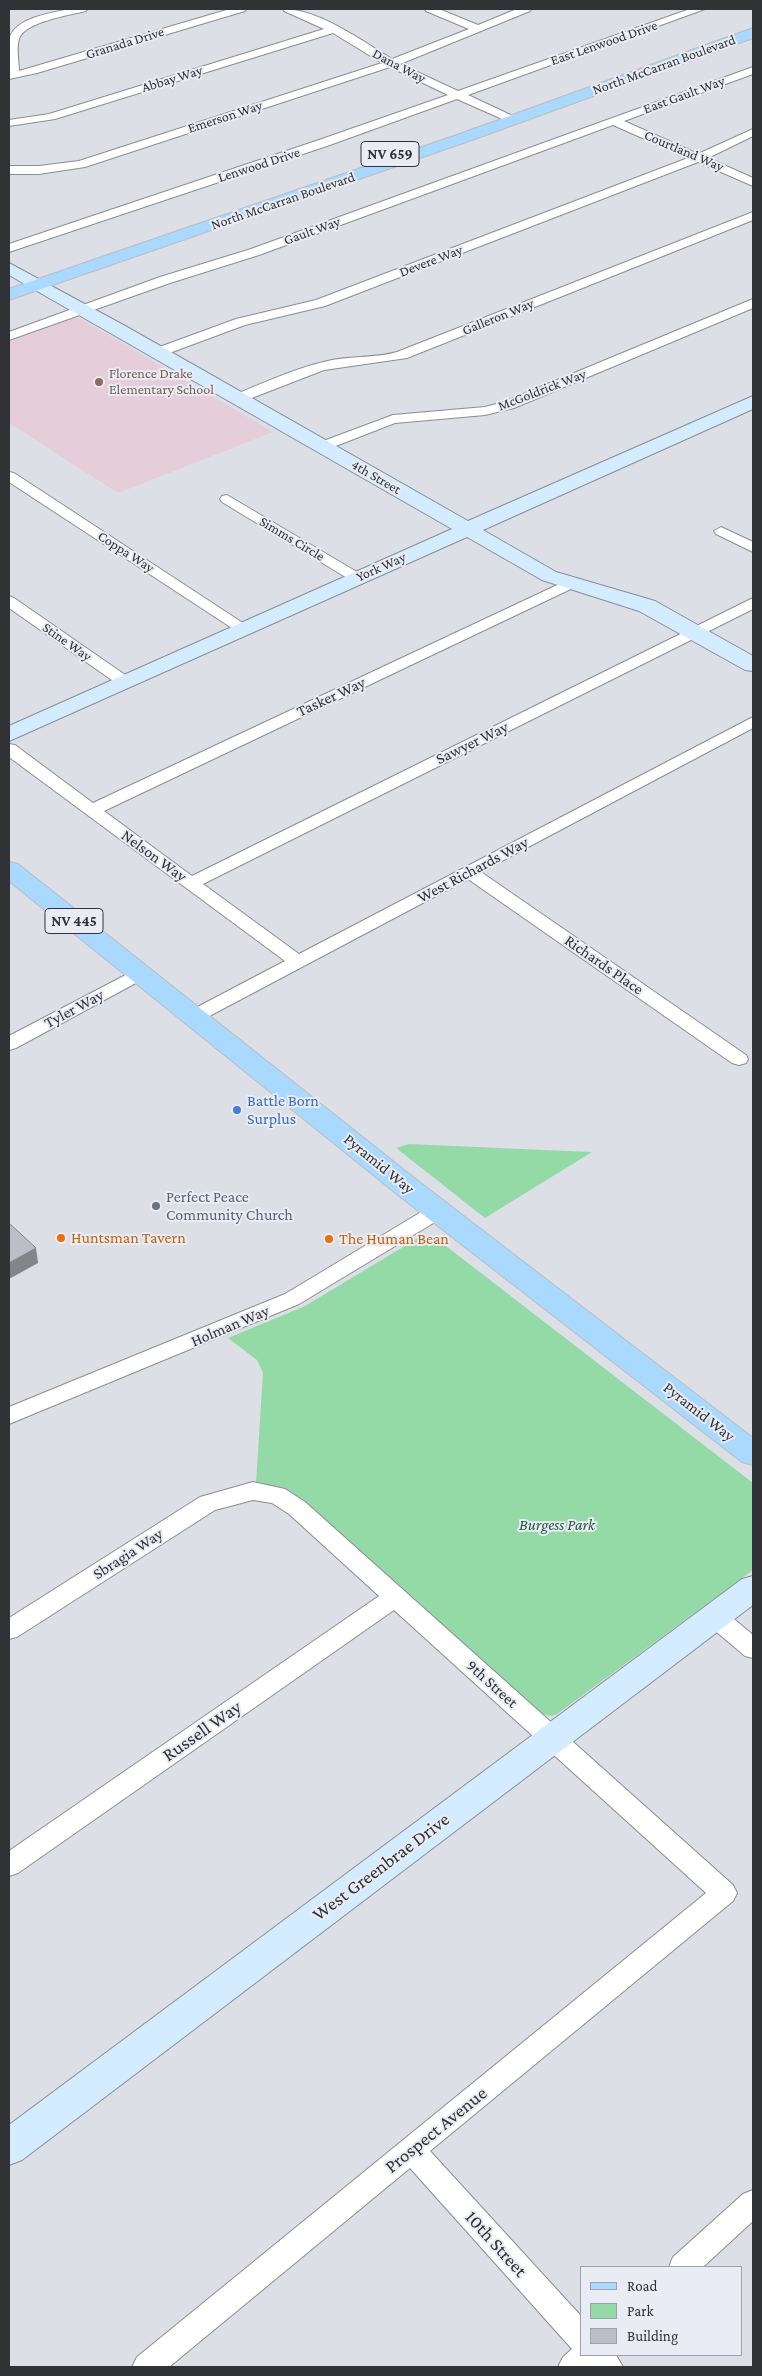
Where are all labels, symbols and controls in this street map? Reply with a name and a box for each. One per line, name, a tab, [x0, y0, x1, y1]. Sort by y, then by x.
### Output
street label: East Lenwood Drive	[548, 17, 660, 69]
street label: Granada Drive	[84, 23, 166, 63]
street label: North McCarran Boulevard	[590, 31, 738, 99]
street label: Dana Way	[370, 45, 428, 87]
street label: Abbay Way	[139, 62, 205, 96]
street label: East Gault Way	[641, 72, 727, 118]
street label: Emerson Way	[186, 97, 264, 137]
street label: Courtland Way	[642, 127, 726, 175]
road number: NV 659	[361, 142, 419, 166]
street label: Lenwood Drive	[216, 144, 302, 186]
street label: North McCarran Boulevard	[209, 168, 357, 234]
street label: Gault Way	[282, 213, 342, 249]
street label: Devere Way	[397, 241, 465, 281]
street label: Galleron Way	[460, 295, 536, 339]
street label: McGoldrick Way	[496, 365, 588, 415]
place label: Florence Drake Elementary School	[109, 366, 214, 398]
marker: Florence Drake Elementary School	[93, 376, 105, 388]
street label: 4th Street	[348, 456, 404, 498]
street label: Simms Circle	[256, 513, 328, 565]
street label: Coppa Way	[95, 528, 157, 576]
street label: York Way	[354, 549, 408, 585]
street label: Stine Way	[39, 619, 95, 665]
street label: Tasker Way	[294, 673, 368, 721]
street label: Sawyer Way	[433, 717, 511, 769]
street label: Nelson Way	[118, 826, 190, 886]
street label: West Richards Way	[414, 833, 532, 907]
road number: NV 445	[45, 908, 103, 934]
street label: Richards Place	[561, 931, 647, 999]
street label: Tyler Way	[41, 985, 107, 1033]
place label: Battle Born Surplus	[247, 1091, 319, 1129]
marker: Battle Born Surplus	[231, 1104, 243, 1116]
street label: Pyramid Way	[340, 1130, 418, 1198]
place label: Perfect Peace Community Church	[166, 1187, 293, 1225]
marker: Perfect Peace Community Church	[150, 1200, 162, 1212]
place label: Huntsman Tavern	[71, 1228, 186, 1248]
place label: The Human Bean	[339, 1229, 449, 1249]
marker: Huntsman Tavern	[55, 1232, 67, 1244]
marker: The Human Bean	[323, 1233, 335, 1245]
street label: Holman Way	[188, 1301, 272, 1351]
street label: Pyramid Way	[659, 1378, 739, 1446]
park label: Burgess Park	[519, 1515, 595, 1535]
street label: Sbragia Way	[89, 1524, 167, 1584]
street label: 9th Street	[462, 1656, 522, 1712]
street label: Russell Way	[158, 1695, 246, 1767]
street label: West Greenbrae Drive	[308, 1808, 454, 1926]
street label: Prospect Avenue	[380, 2082, 492, 2178]
street label: 10th Street	[460, 2206, 532, 2282]
legend	[580, 2266, 742, 2356]
text: Road	[627, 2278, 657, 2294]
text: Park	[627, 2303, 654, 2319]
text: Building	[627, 2328, 678, 2344]

